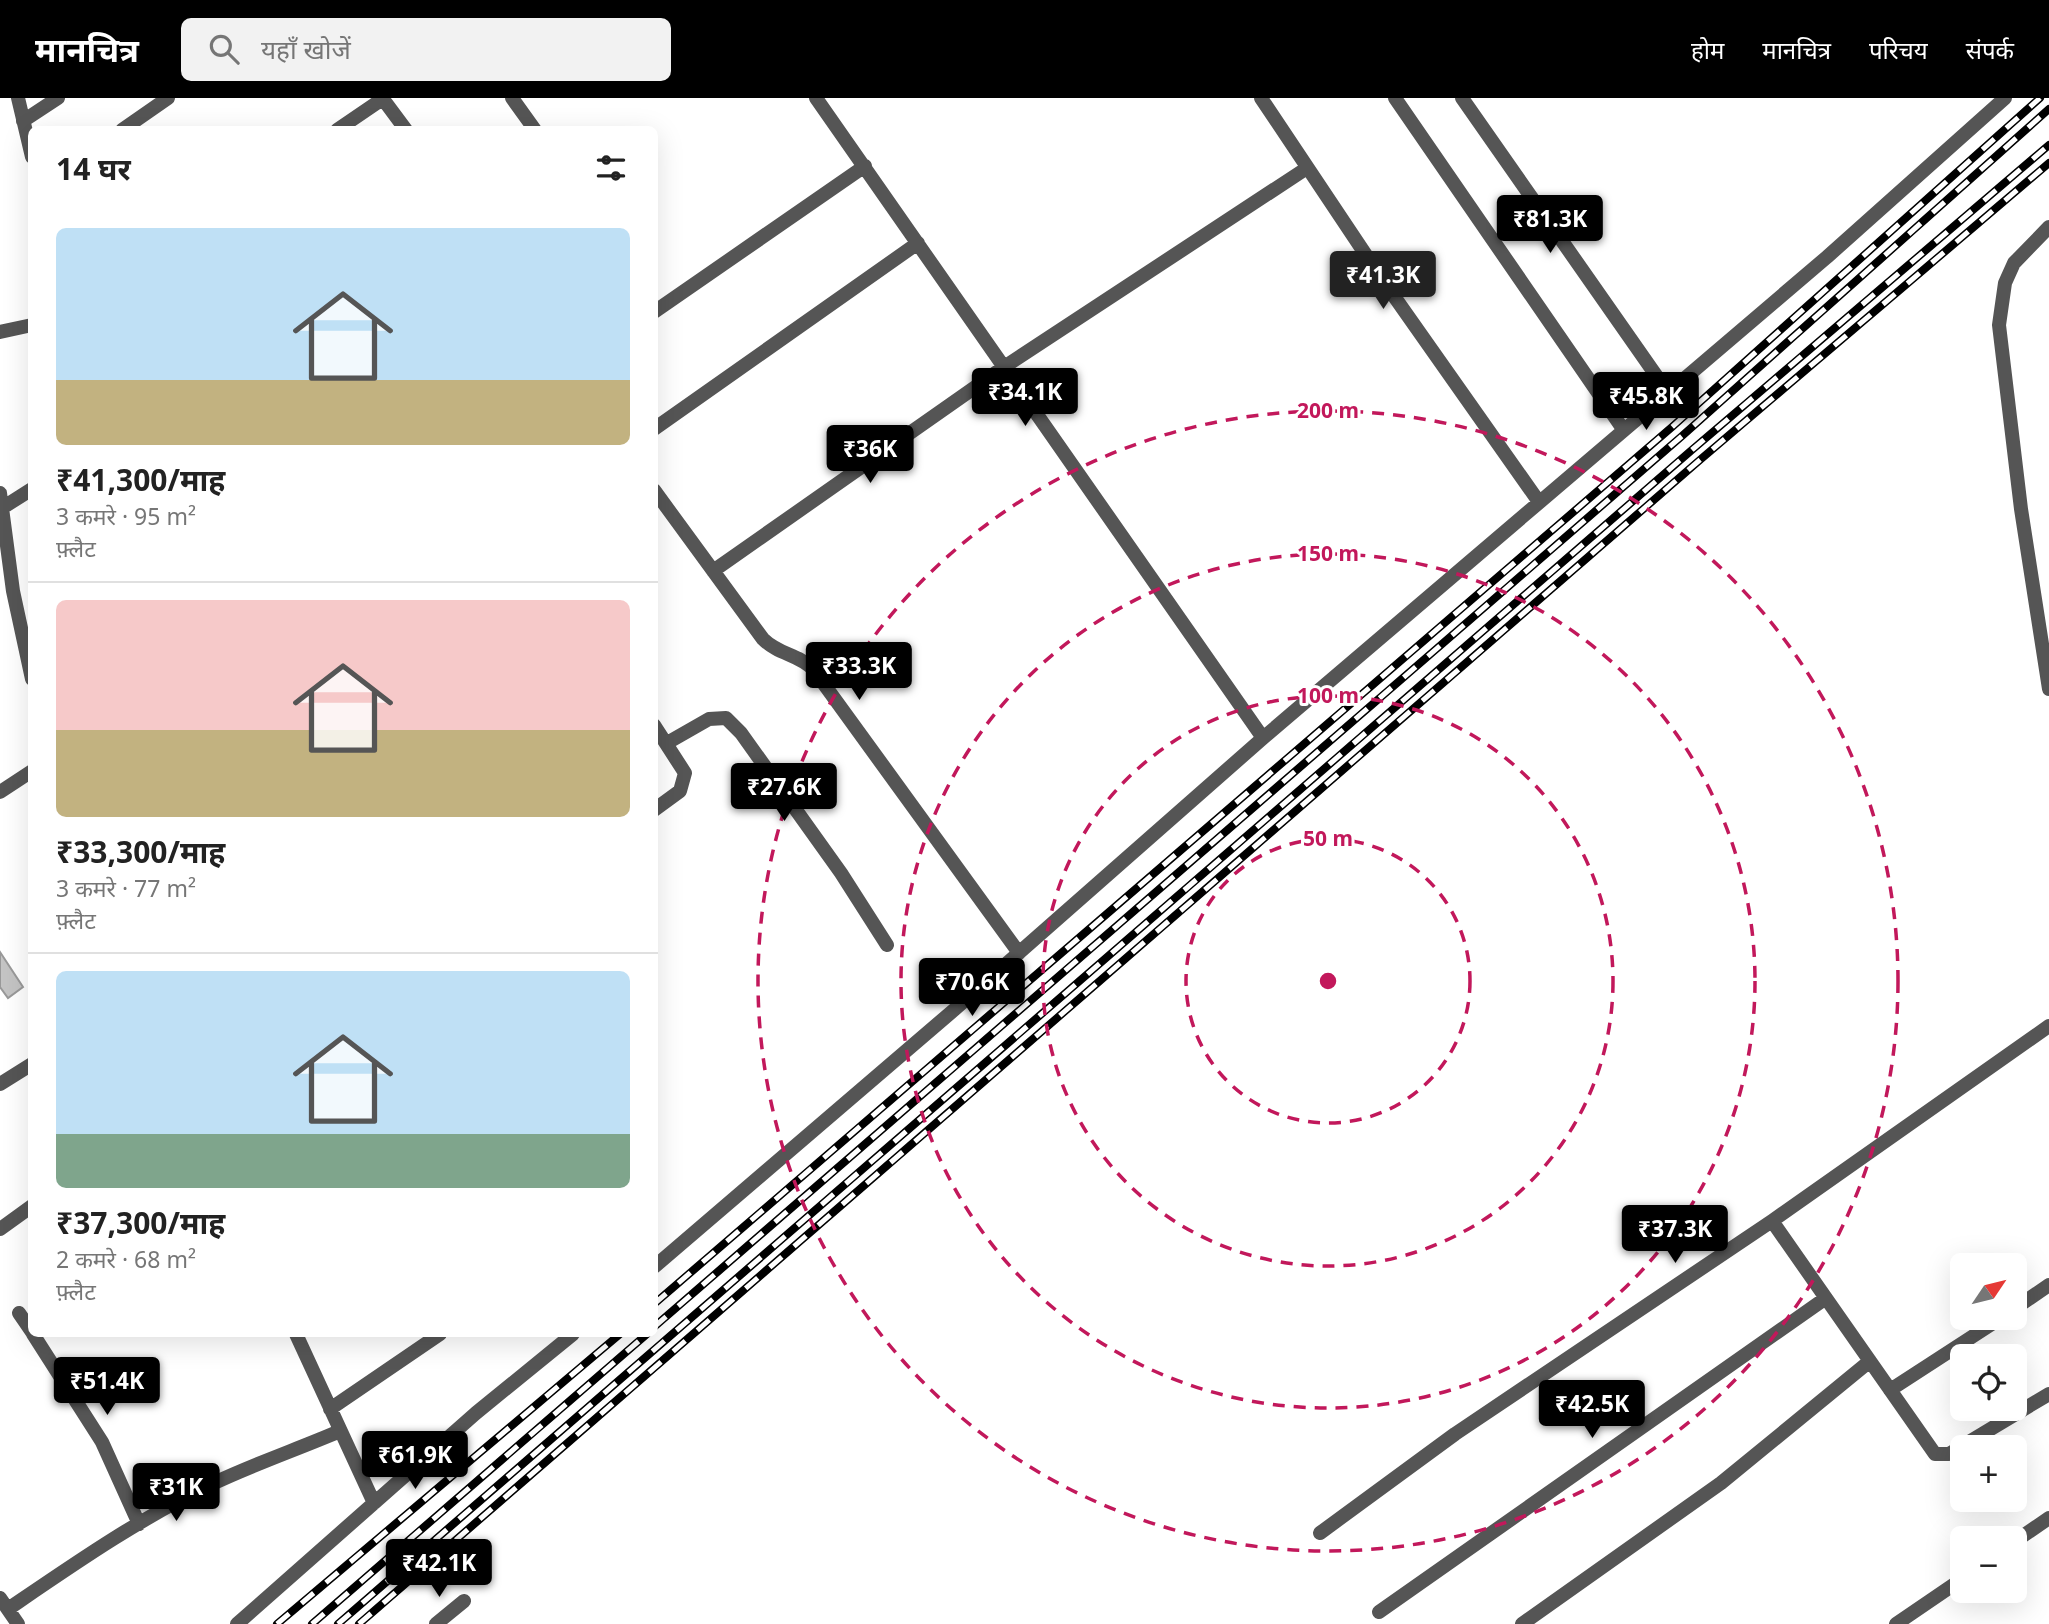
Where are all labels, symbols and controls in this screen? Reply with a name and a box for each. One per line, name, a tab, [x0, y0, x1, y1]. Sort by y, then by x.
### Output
search box	[181, 18, 671, 81]
text: मानचित्र	[35, 27, 139, 72]
icon: search	[205, 30, 243, 68]
text: यहाँ खोजें	[261, 31, 351, 67]
text: होम	[1691, 33, 1724, 66]
text: मानचित्र	[1762, 33, 1831, 66]
text: परिचय	[1869, 33, 1928, 66]
text: संपर्क	[1966, 33, 2014, 66]
text: 14 घर	[56, 148, 131, 189]
icon: filters	[592, 149, 630, 187]
pin: ₹81.3K	[1493, 195, 1607, 255]
text: ₹81.3K	[1513, 202, 1587, 234]
pin: ₹41.3K	[1326, 252, 1440, 311]
text: ₹41.3K	[1346, 258, 1420, 290]
icon: home	[280, 273, 406, 399]
pin: ₹34.1K	[968, 368, 1082, 428]
pin: ₹45.8K	[1589, 372, 1703, 432]
text: ₹34.1K	[988, 375, 1062, 407]
text: ₹45.8K	[1609, 379, 1683, 411]
text: 200 m	[1297, 396, 1359, 424]
pin: ₹36K	[829, 426, 911, 485]
text: ₹36K	[843, 432, 897, 464]
text: ₹41,300/माह	[56, 459, 225, 500]
text: 3 कमरे · 95 m²	[56, 500, 196, 532]
text: फ़्लैट	[56, 532, 96, 564]
text: 150 m	[1297, 539, 1359, 567]
pin: ₹33.3K	[802, 642, 916, 702]
icon: home	[280, 645, 406, 771]
text: ₹33.3K	[822, 649, 896, 681]
text: 100 m	[1297, 681, 1359, 709]
pin: ₹27.6K	[727, 764, 841, 823]
text: ₹27.6K	[747, 770, 821, 802]
text: 50 m	[1303, 824, 1353, 852]
text: ₹33,300/माह	[56, 831, 225, 872]
text: 3 कमरे · 77 m²	[56, 872, 196, 904]
text: फ़्लैट	[56, 904, 96, 936]
pin: ₹70.6K	[915, 958, 1029, 1018]
text: ₹70.6K	[935, 965, 1009, 997]
centre of rings	[1316, 969, 1340, 993]
icon: home	[280, 1016, 406, 1142]
text: ₹37,300/माह	[56, 1202, 225, 1243]
pin: ₹37.3K	[1618, 1206, 1732, 1265]
text: ₹37.3K	[1638, 1212, 1712, 1244]
text: 2 कमरे · 68 m²	[56, 1243, 196, 1275]
north arrow	[1950, 1253, 2026, 1330]
map controls	[1950, 1253, 2027, 1603]
text: फ़्लैट	[56, 1275, 96, 1307]
button: locate	[1950, 1344, 2027, 1421]
pin: ₹51.4K	[50, 1358, 164, 1417]
text: ₹51.4K	[70, 1364, 144, 1396]
pin: ₹42.5K	[1535, 1380, 1649, 1440]
text: ₹42.5K	[1555, 1387, 1629, 1419]
pin: ₹61.9K	[358, 1432, 472, 1491]
button: +	[1950, 1435, 2027, 1512]
text: ₹61.9K	[378, 1438, 452, 1470]
pin: ₹31K	[135, 1464, 217, 1523]
text: ₹31K	[149, 1470, 203, 1502]
button: −	[1950, 1526, 2027, 1603]
pin: ₹42.1K	[382, 1540, 496, 1599]
text: ₹42.1K	[402, 1546, 476, 1578]

